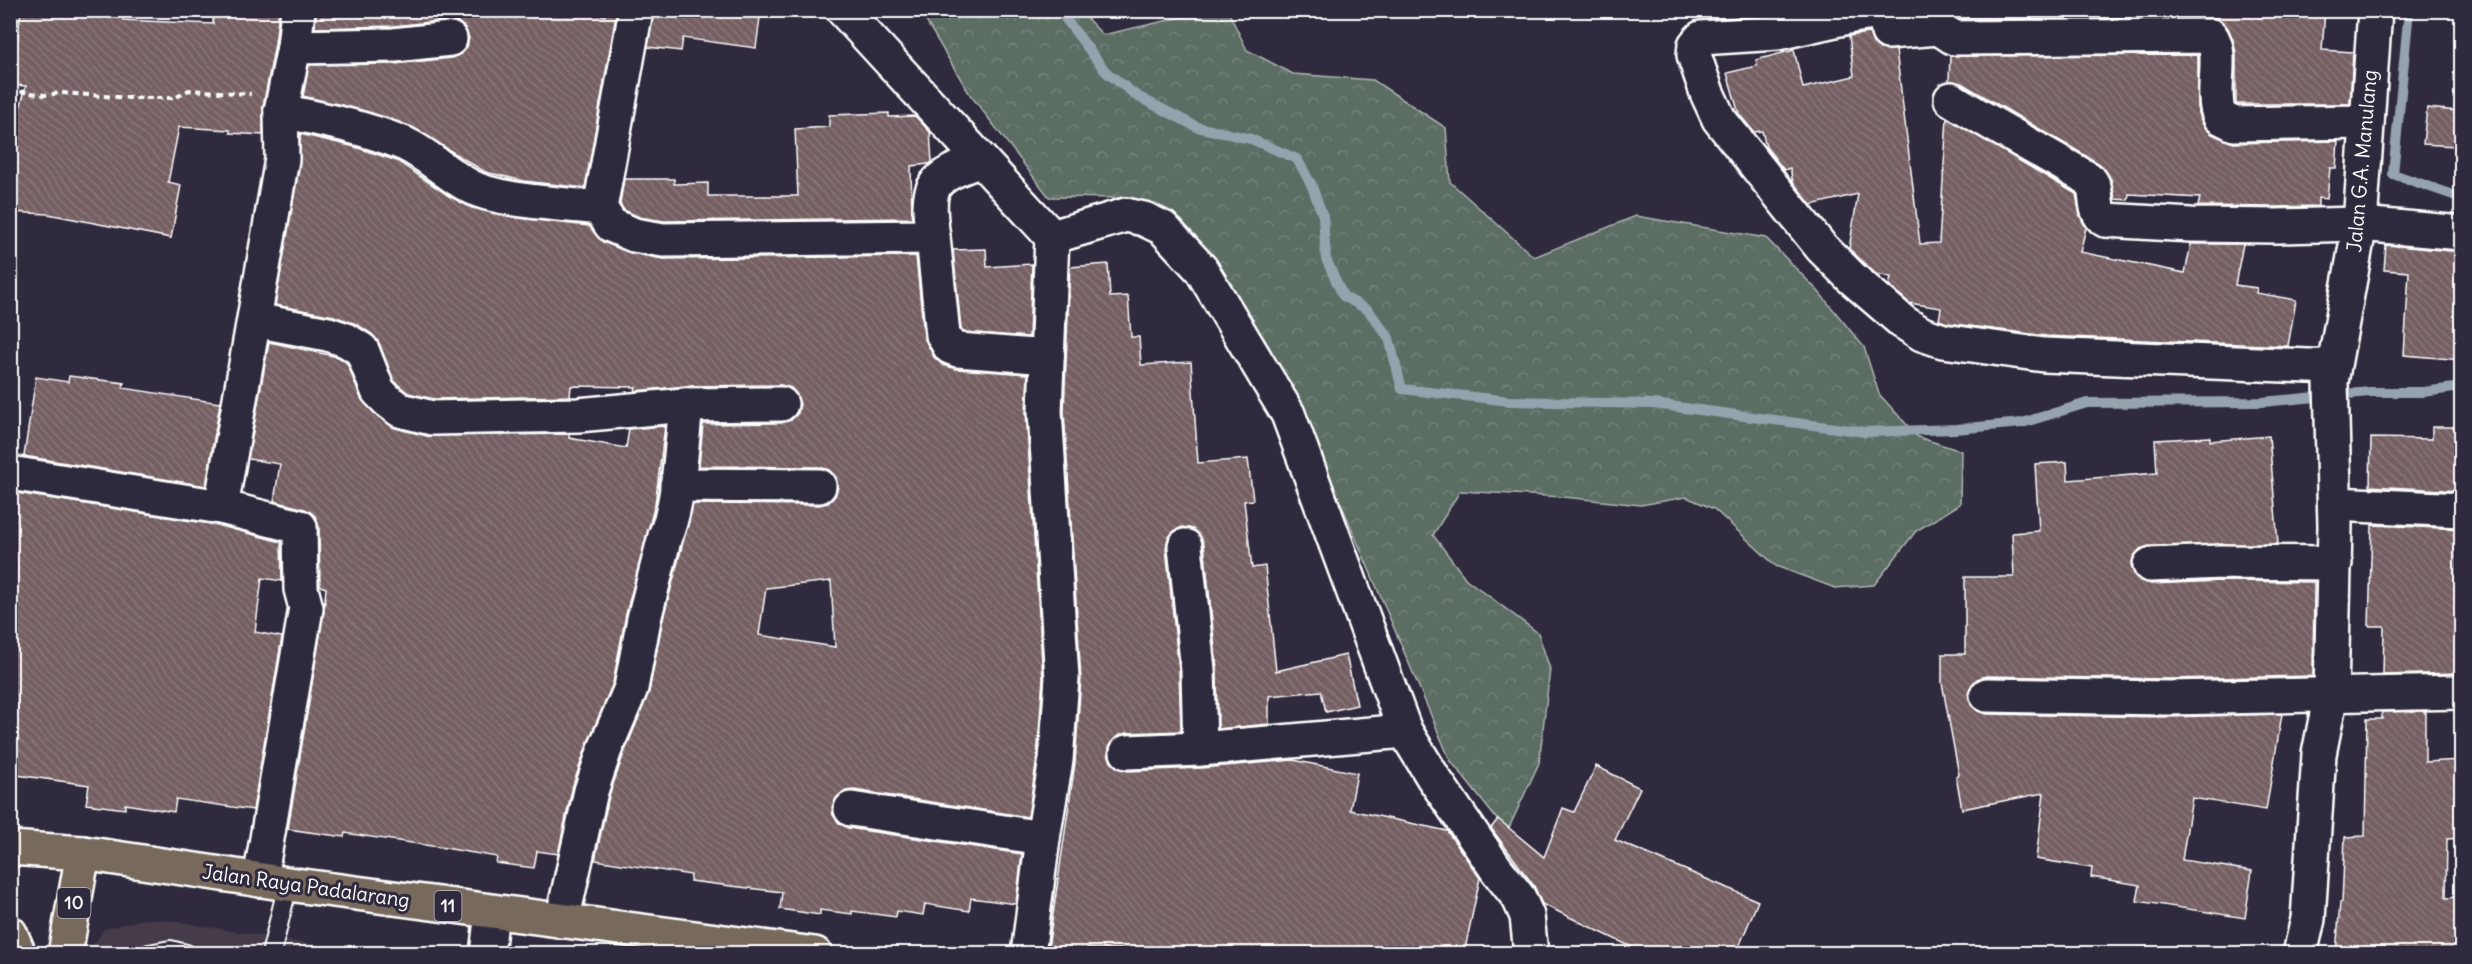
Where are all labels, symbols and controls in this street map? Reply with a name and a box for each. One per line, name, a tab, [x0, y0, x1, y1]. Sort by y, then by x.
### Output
street label: Jalan G.A. Manulang	[2341, 69, 2382, 253]
street label: Jalan Raya Padalarang	[201, 859, 411, 912]
road number: 10	[58, 888, 90, 918]
road number: 11	[434, 891, 462, 921]

